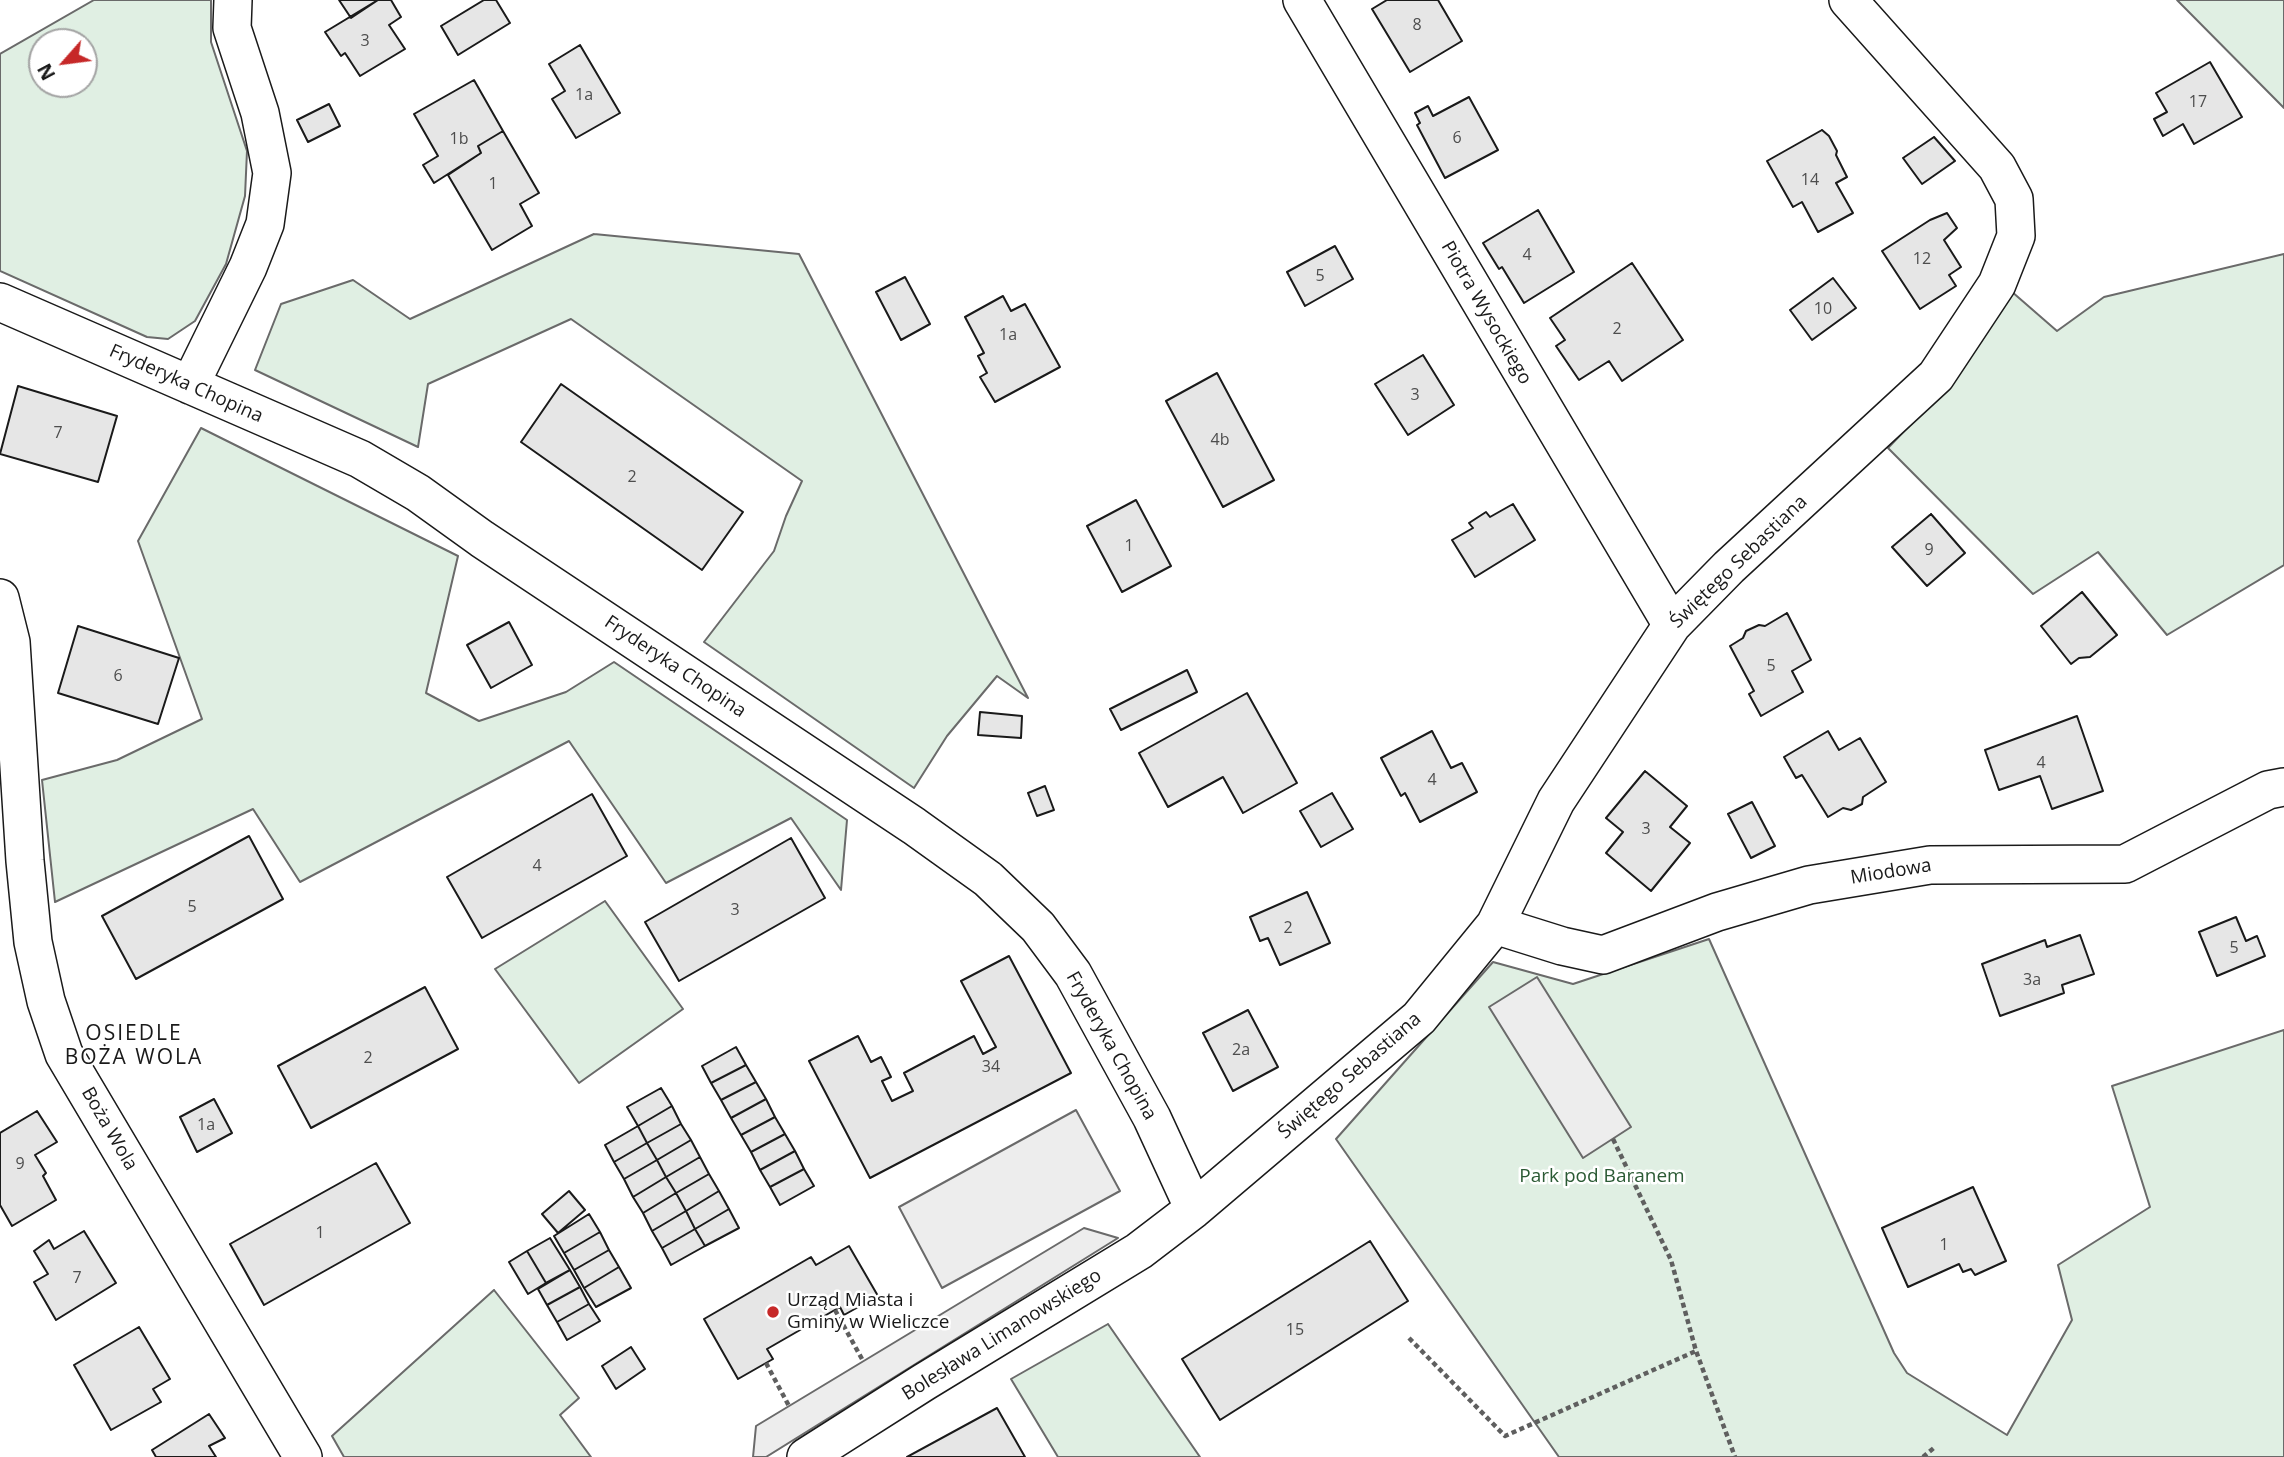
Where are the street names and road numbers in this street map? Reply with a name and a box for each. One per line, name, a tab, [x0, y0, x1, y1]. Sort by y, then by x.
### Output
street label: Piotra Wysockiego	[1436, 237, 1536, 389]
street label: Fryderyka Chopina	[106, 340, 266, 428]
street label: Świętego Sebastiana	[1666, 491, 1812, 633]
street label: Fryderyka Chopina	[600, 611, 750, 723]
street label: Miodowa	[1849, 854, 1933, 890]
street label: Fryderyka Chopina	[1061, 968, 1161, 1124]
street label: Świętego Sebastiana	[1274, 1008, 1426, 1144]
street label: Boża Wola	[76, 1083, 142, 1175]
street label: Bolesława Limanowskiego	[898, 1264, 1106, 1406]

